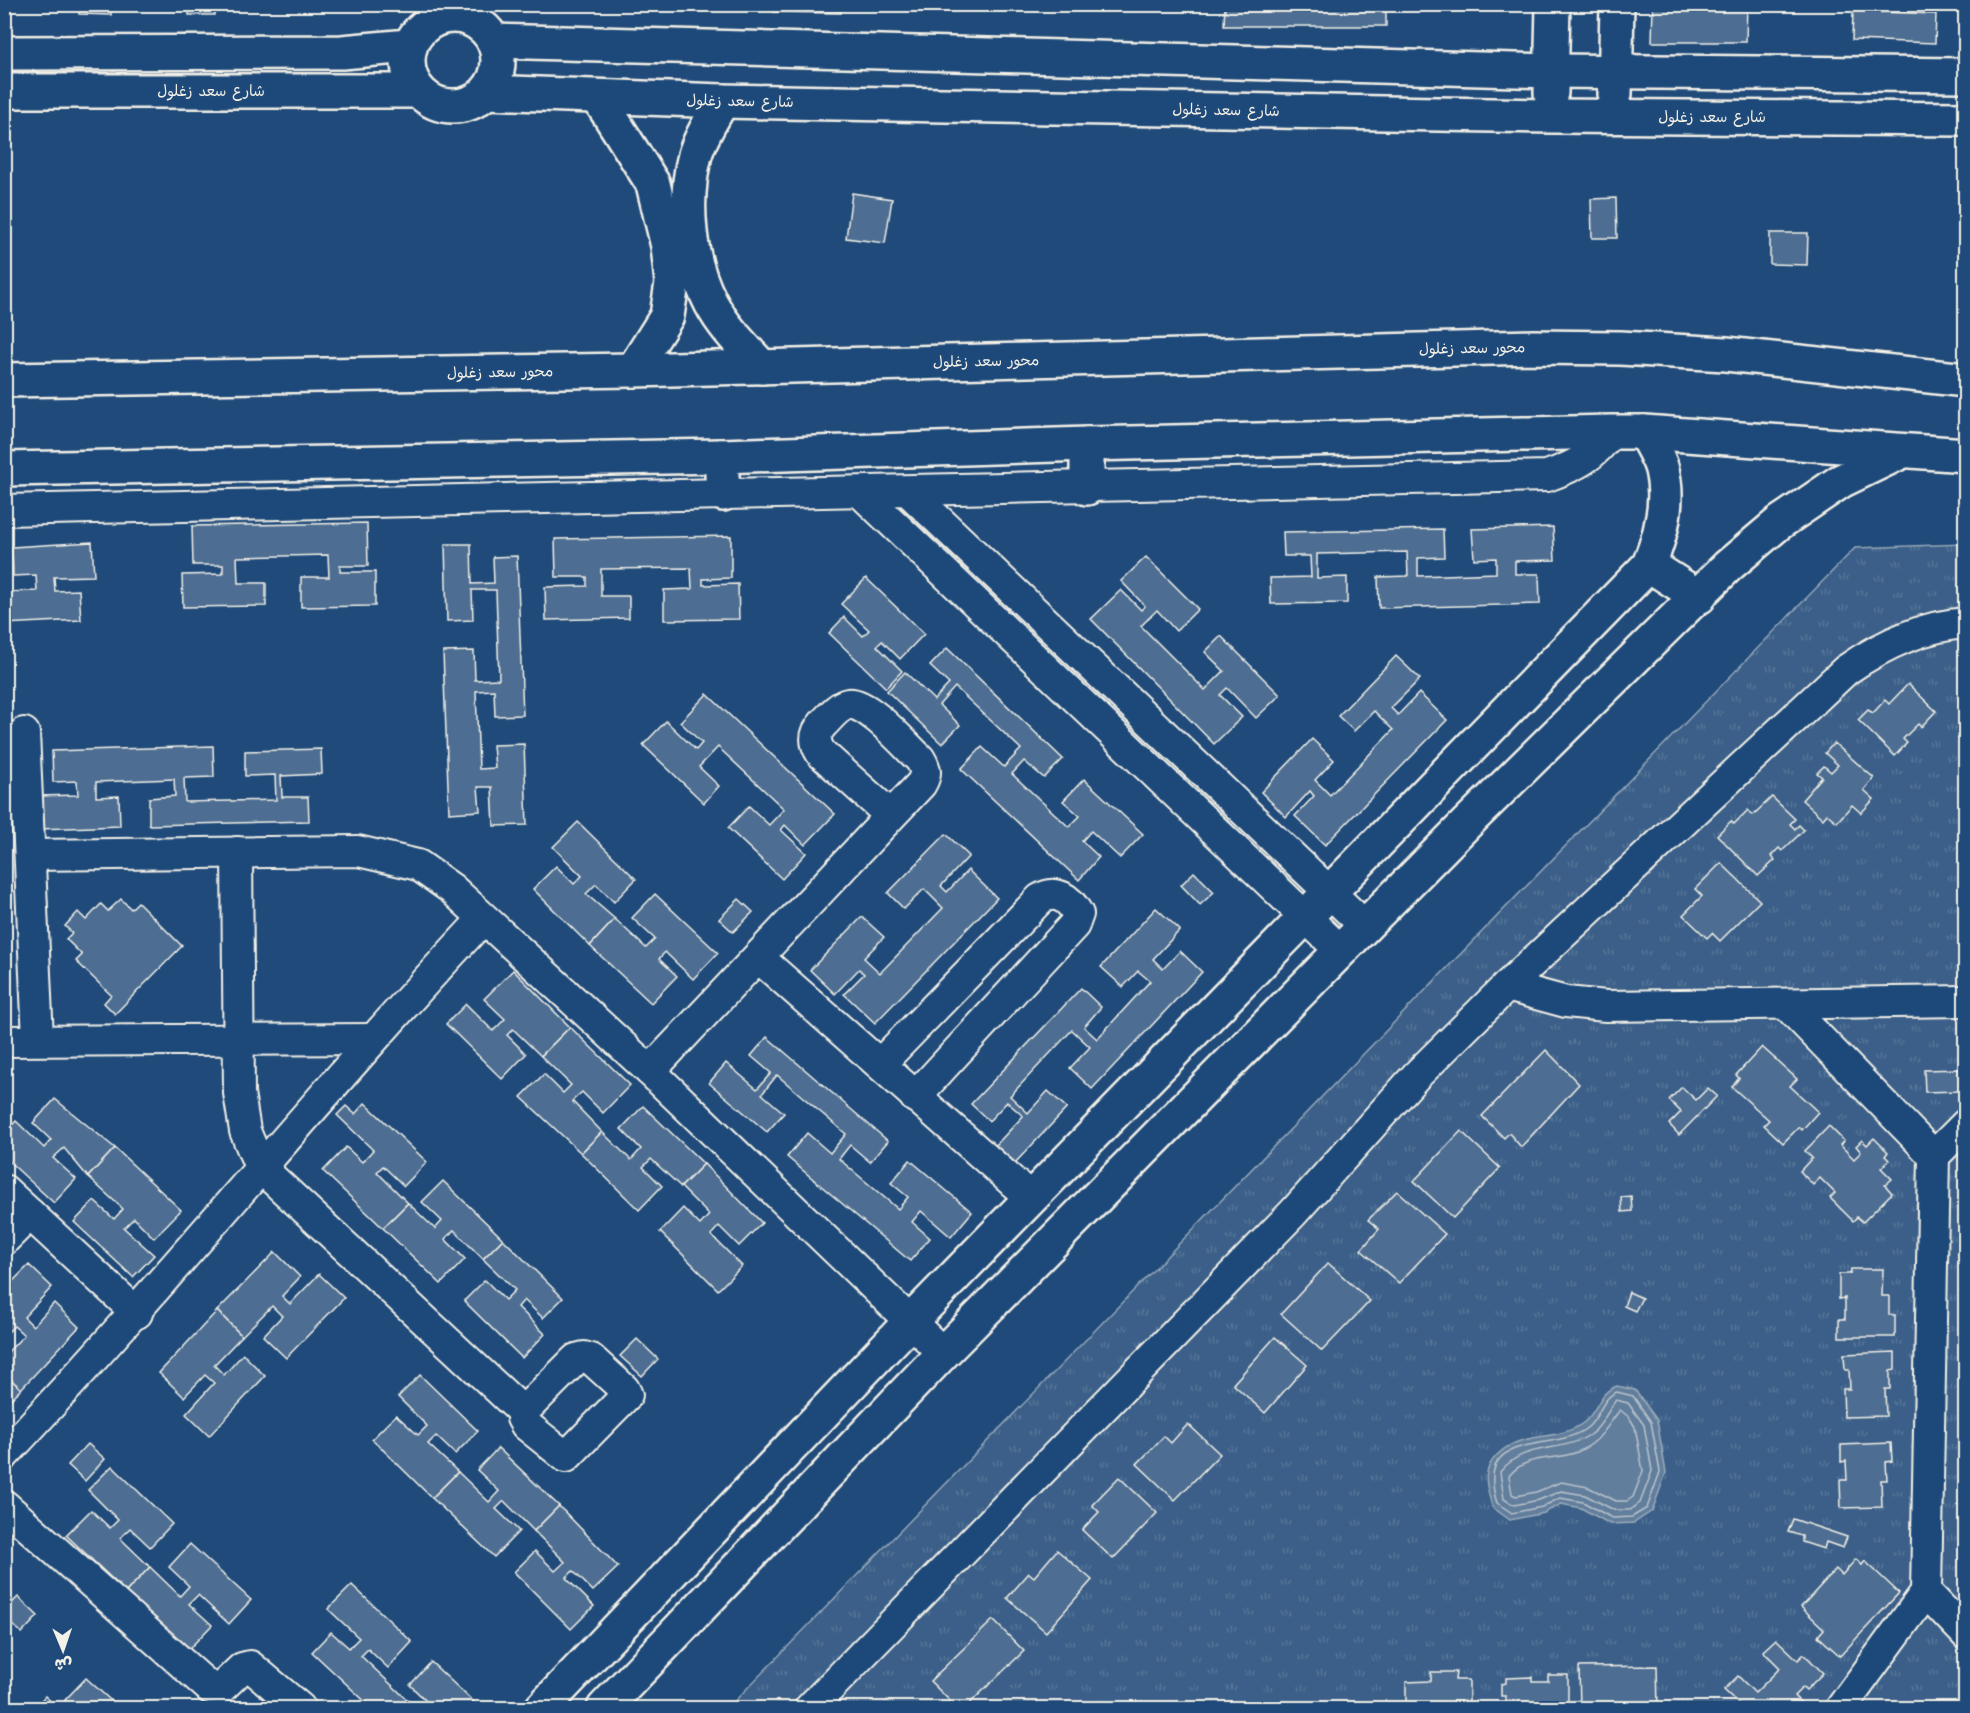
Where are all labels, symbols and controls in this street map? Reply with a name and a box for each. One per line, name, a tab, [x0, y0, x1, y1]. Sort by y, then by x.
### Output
street label: شارع سعد زغلول	[157, 80, 265, 104]
street label: شارع سعد زغلول	[686, 89, 794, 115]
street label: شارع سعد زغلول	[1172, 98, 1280, 124]
street label: شارع سعد زغلول	[1658, 106, 1766, 130]
street label: محور سعد زغلول	[1419, 336, 1525, 362]
street label: محور سعد زغلول	[933, 349, 1039, 375]
street label: محور سعد زغلول	[447, 360, 553, 386]
north arrow	[33, 1620, 93, 1680]
text: ش	[54, 1651, 73, 1676]

